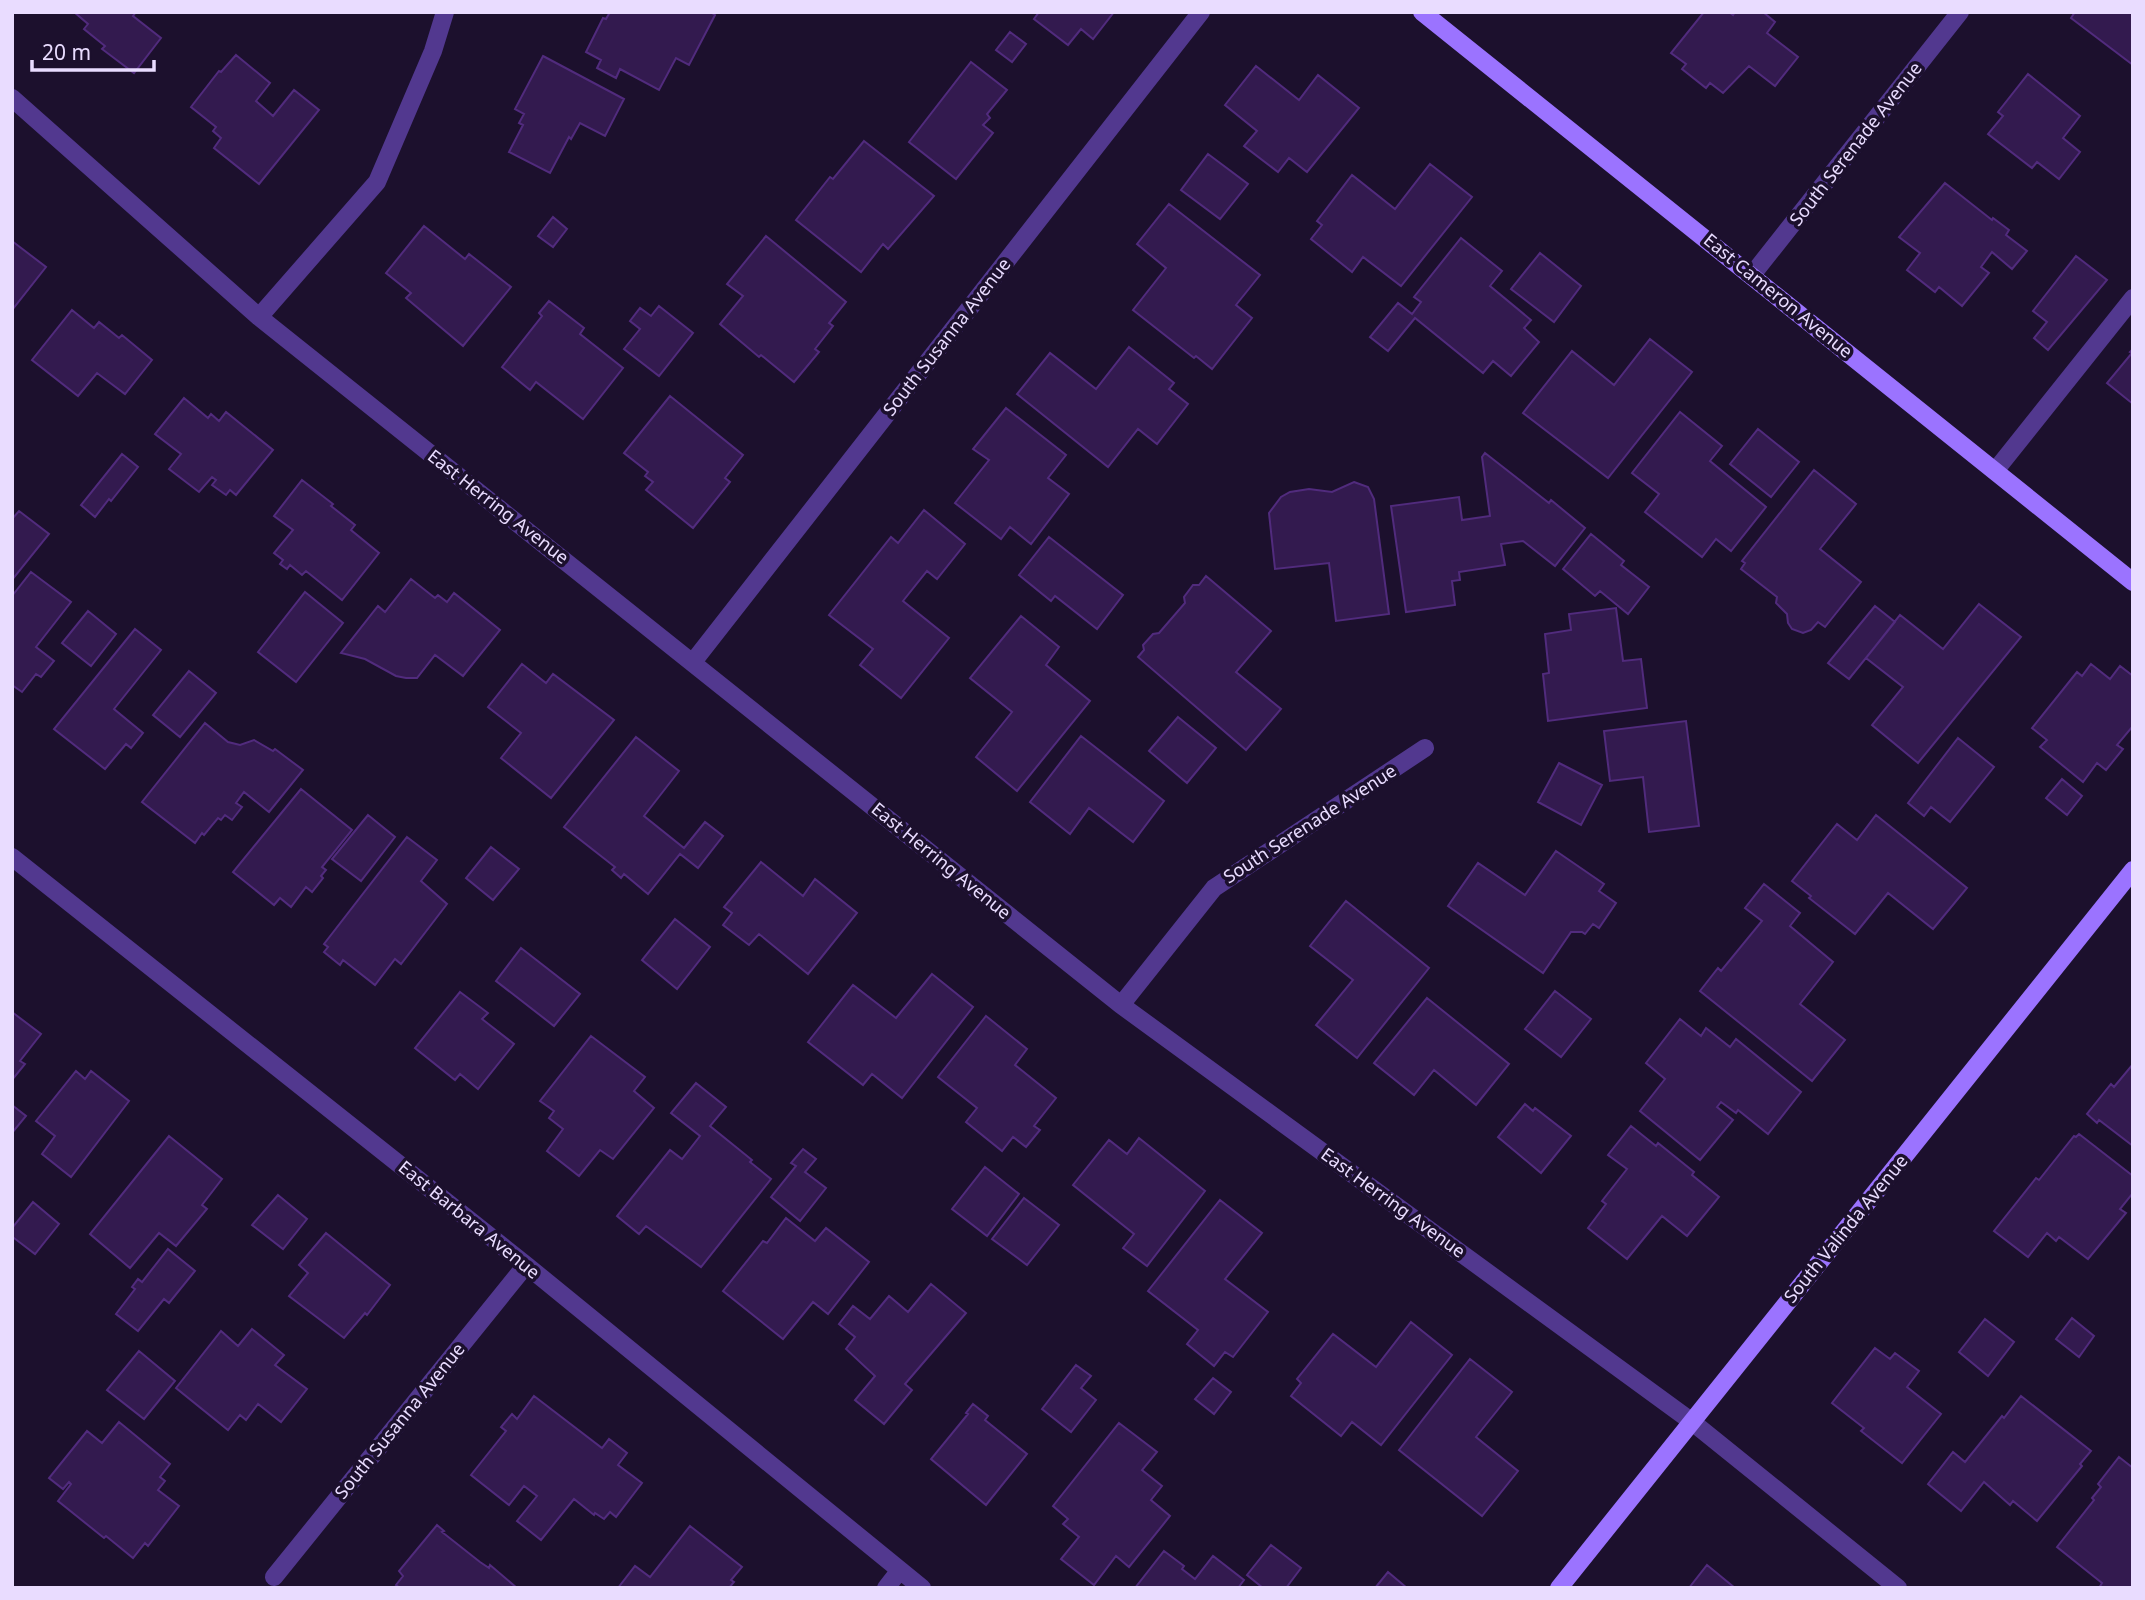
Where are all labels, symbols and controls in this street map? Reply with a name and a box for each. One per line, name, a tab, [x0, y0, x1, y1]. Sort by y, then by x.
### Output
scale bar	[32, 28, 154, 72]
text: 20 m	[42, 38, 91, 66]
street label: South Serenade Avenue	[1784, 56, 1927, 230]
street label: East Cameron Avenue	[1699, 228, 1858, 363]
street label: South Susanna Avenue	[877, 252, 1015, 420]
street label: East Herring Avenue	[423, 444, 574, 569]
street label: South Serenade Avenue	[1218, 758, 1401, 888]
street label: East Herring Avenue	[867, 796, 1016, 924]
street label: East Herring Avenue	[1317, 1142, 1471, 1263]
street label: South Valinda Avenue	[1778, 1149, 1913, 1307]
street label: East Barbara Avenue	[394, 1155, 545, 1284]
street label: South Susanna Avenue	[329, 1337, 470, 1503]

